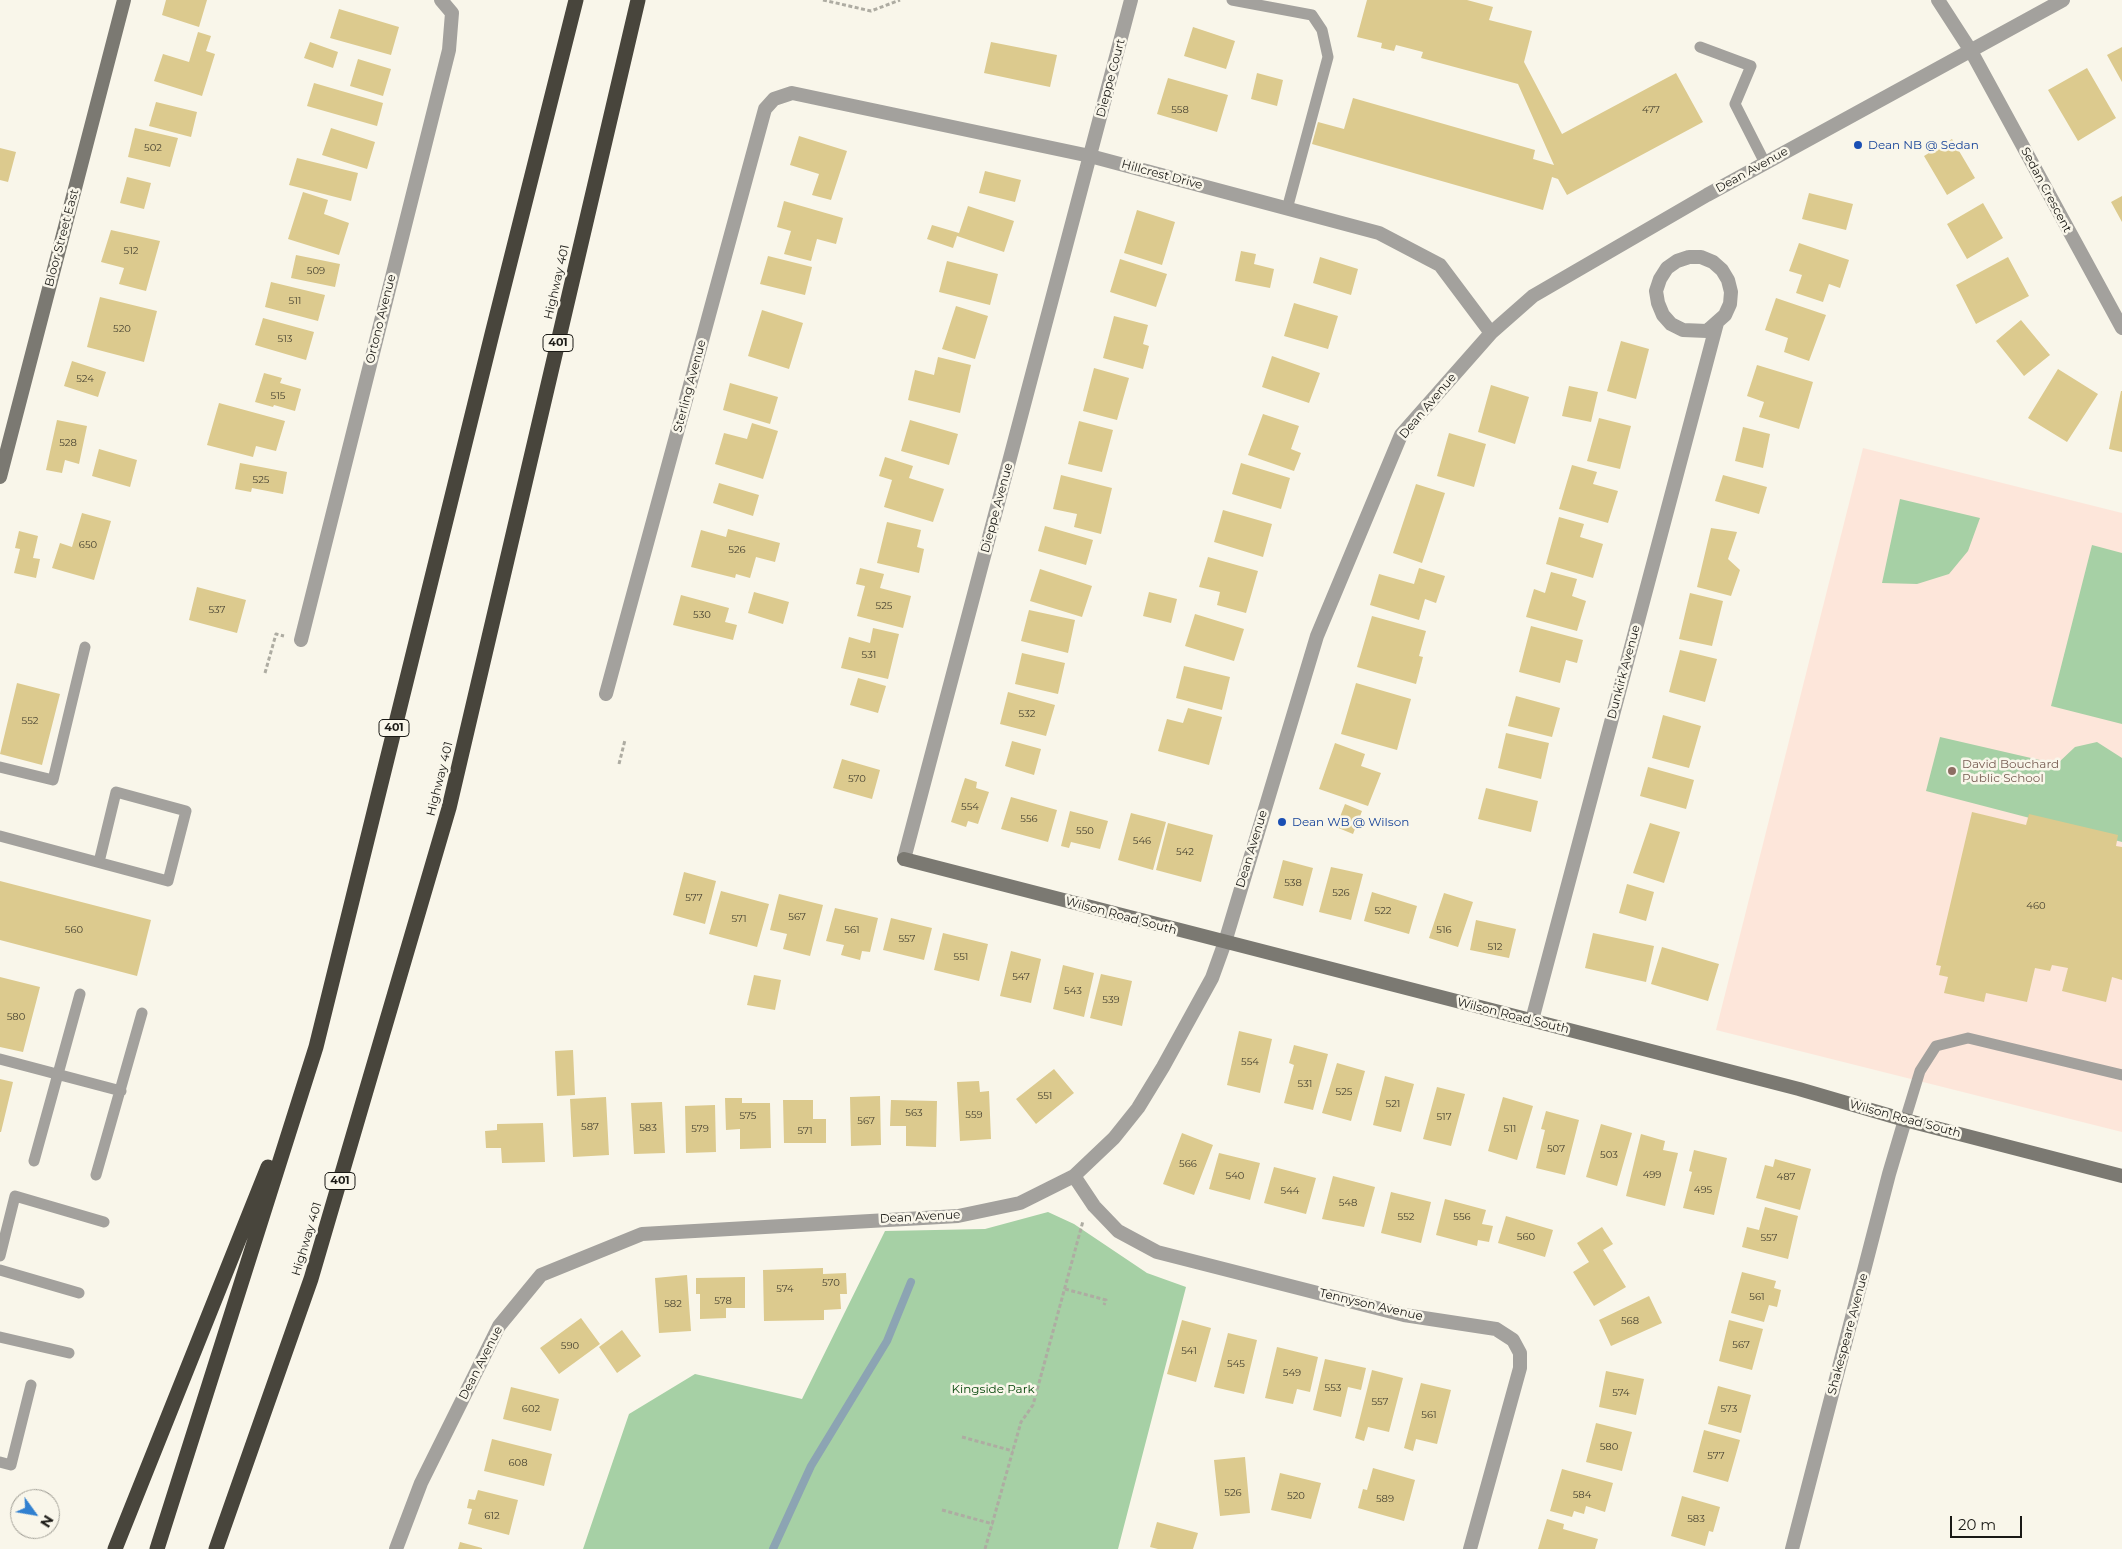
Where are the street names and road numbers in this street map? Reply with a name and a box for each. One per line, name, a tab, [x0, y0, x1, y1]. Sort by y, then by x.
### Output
street label: Dieppe Court	[1094, 37, 1128, 119]
street label: Dean Avenue	[1713, 144, 1791, 196]
street label: Sedan Crescent	[2018, 145, 2074, 235]
street label: Hillcrest Drive	[1120, 157, 1204, 193]
street label: Bloor Street East	[42, 188, 82, 288]
street label: Highway 401	[541, 243, 573, 321]
street label: Ortono Avenue	[363, 273, 399, 365]
road number: 401	[543, 334, 573, 352]
street label: Sterling Avenue	[671, 338, 709, 434]
street label: Dean Avenue	[1397, 370, 1459, 442]
street label: Dieppe Avenue	[978, 462, 1016, 554]
street label: Dunkirk Avenue	[1605, 623, 1643, 721]
road number: 401	[379, 720, 409, 736]
street label: Highway 401	[424, 740, 456, 818]
street label: Dean Avenue	[1233, 808, 1271, 890]
street label: Wilson Road South	[1064, 894, 1178, 938]
street label: Wilson Road South	[1456, 995, 1570, 1037]
street label: Wilson Road South	[1848, 1097, 1962, 1141]
road number: 401	[325, 1172, 355, 1190]
street label: Highway 401	[289, 1200, 325, 1278]
street label: Dean Avenue	[879, 1208, 961, 1226]
street label: Shakespeare Avenue	[1825, 1272, 1871, 1396]
street label: Tennyson Avenue	[1318, 1286, 1424, 1324]
street label: Dean Avenue	[456, 1324, 506, 1402]

